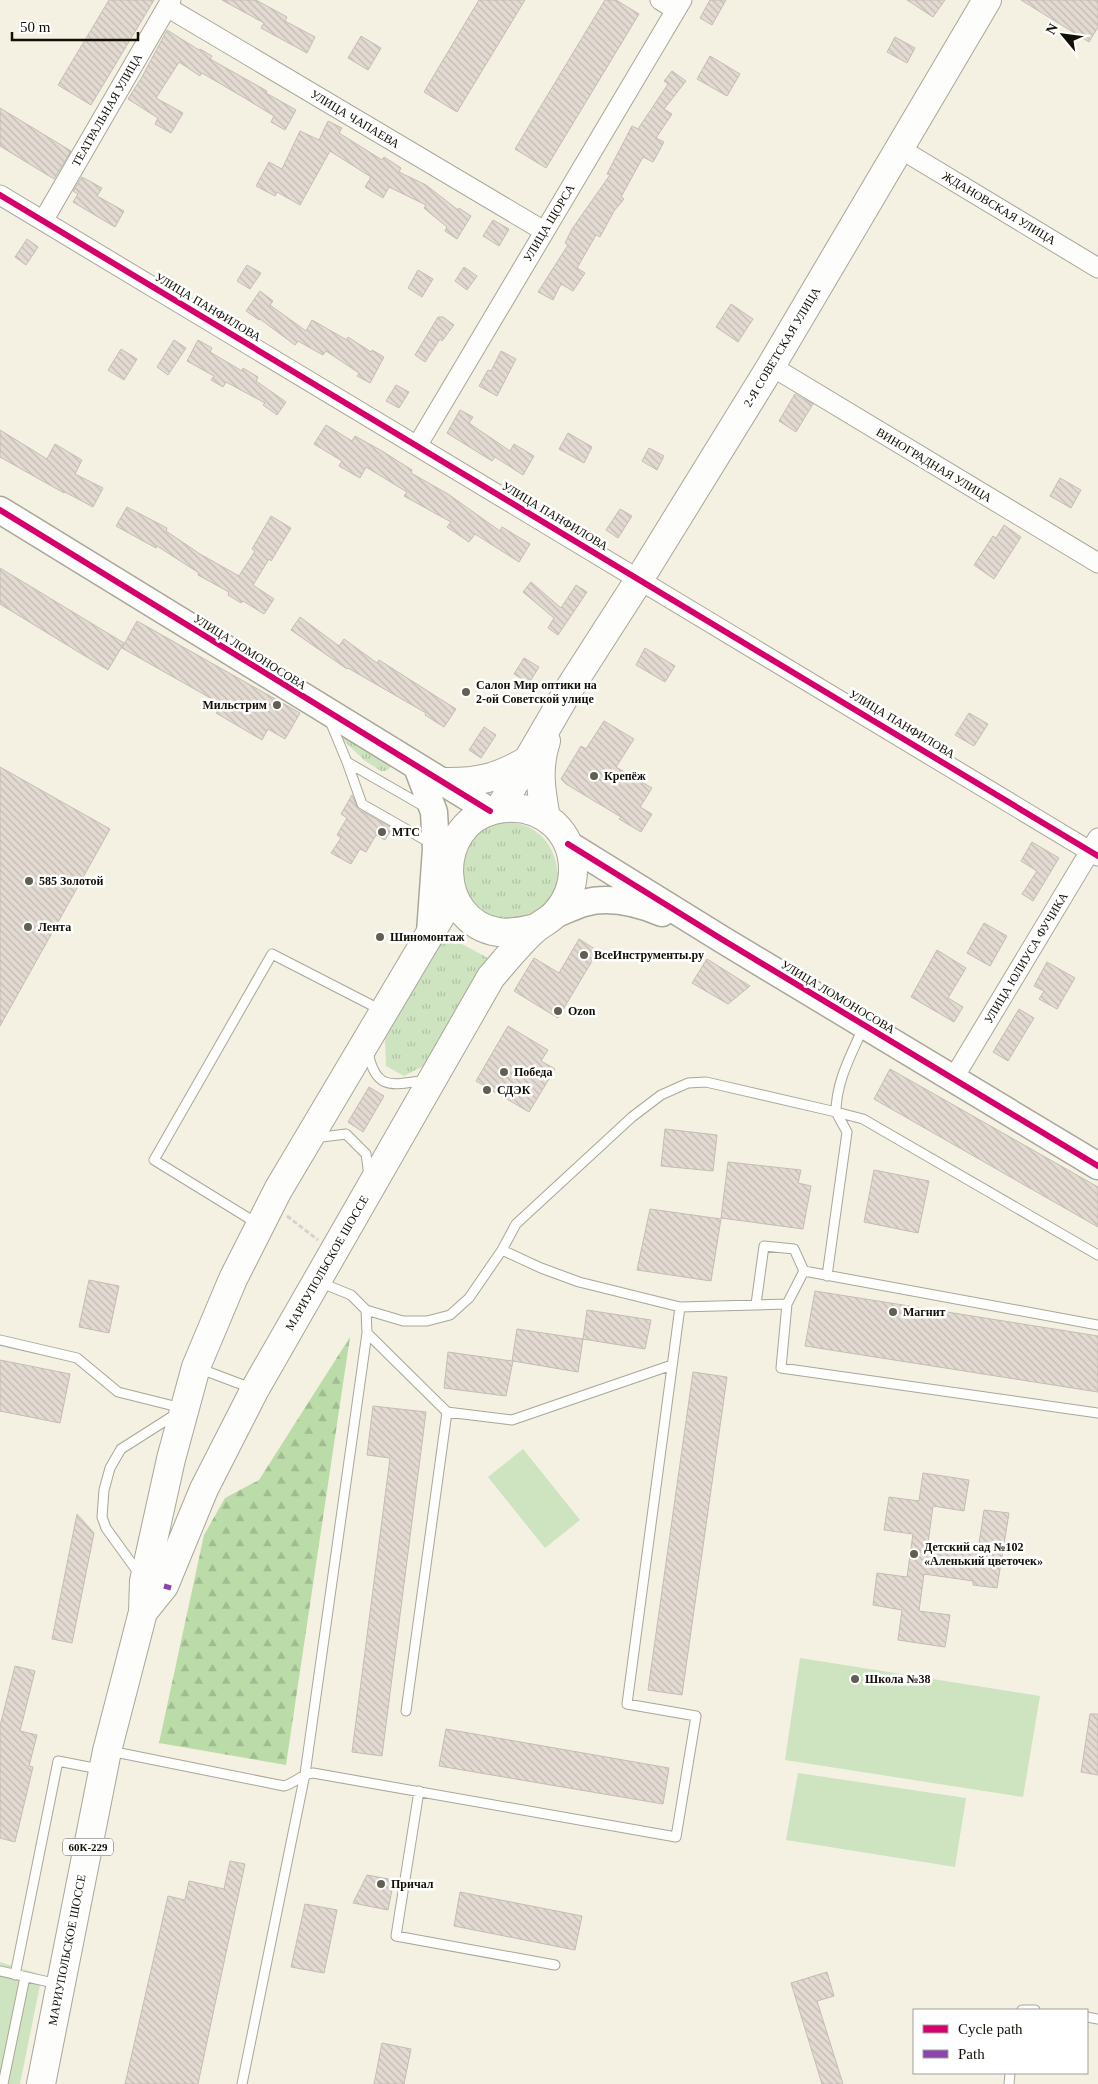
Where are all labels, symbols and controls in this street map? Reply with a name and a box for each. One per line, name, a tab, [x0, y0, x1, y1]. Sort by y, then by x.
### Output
scale bar	[12, 10, 139, 42]
north arrow	[1038, 10, 1088, 60]
text: 50 m	[20, 19, 51, 35]
text: N	[1043, 21, 1061, 37]
street label: ТЕАТРАЛЬНАЯ УЛИЦА	[69, 51, 145, 169]
street label: УЛИЦА ЧАПАЕВА	[308, 87, 402, 151]
street label: ЖДАНОВСКАЯ УЛИЦА	[940, 169, 1059, 248]
street label: УЛИЦА ЩОРСА	[520, 181, 578, 264]
street label: УЛИЦА ПАНФИЛОВА	[152, 270, 264, 344]
street label: 2-Я СОВЕТСКАЯ УЛИЦА	[741, 284, 824, 409]
street label: ВИНОГРАДНАЯ УЛИЦА	[874, 425, 995, 505]
street label: УЛИЦА ПАНФИЛОВА	[499, 479, 611, 553]
street label: УЛИЦА ЛОМОНОСОВА	[191, 611, 309, 693]
place label: Салон Мир оптики на 2-ой Советской улице	[476, 678, 597, 706]
marker: Салон Мир оптики на 2-ой Советской улице	[460, 686, 472, 698]
street label: УЛИЦА ПАНФИЛОВА	[846, 687, 958, 761]
place label: Мильстрим	[203, 698, 267, 712]
marker: Мильстрим	[271, 699, 283, 711]
place label: Крепёж	[604, 769, 646, 783]
marker: Крепёж	[588, 770, 600, 782]
place label: МТС	[392, 825, 420, 839]
marker: МТС	[376, 826, 388, 838]
place label: 585 Золотой	[39, 874, 103, 888]
marker: 585 Золотой	[23, 875, 35, 887]
street label: УЛИЦА ЮЛИУСА ФУЧИКА	[981, 890, 1071, 1026]
place label: Лента	[38, 920, 71, 934]
marker: Лента	[22, 921, 34, 933]
place label: Шиномонтаж	[390, 930, 465, 944]
marker: Шиномонтаж	[374, 931, 386, 943]
place label: ВсеИнструменты.ру	[594, 948, 704, 962]
marker: ВсеИнструменты.ру	[578, 949, 590, 961]
street label: УЛИЦА ЛОМОНОСОВА	[778, 957, 898, 1037]
place label: Ozon	[568, 1004, 596, 1018]
marker: Ozon	[552, 1005, 564, 1017]
place label: Победа	[514, 1065, 552, 1079]
marker: Победа	[498, 1066, 510, 1078]
place label: СДЭК	[497, 1083, 531, 1097]
marker: СДЭК	[481, 1084, 493, 1096]
street label: МАРИУПОЛЬСКОЕ ШОССЕ	[283, 1193, 371, 1333]
place label: Магнит	[903, 1305, 946, 1319]
marker: Магнит	[887, 1306, 899, 1318]
place label: Детский сад №102 «Аленький цветочек»	[924, 1540, 1043, 1568]
marker: Детский сад №102 «Аленький цветочек»	[908, 1548, 920, 1560]
place label: Школа №38	[865, 1672, 931, 1686]
marker: Школа №38	[849, 1673, 861, 1685]
road number: 60К-229	[63, 1838, 113, 1855]
street label: МАРИУПОЛЬСКОЕ ШОССЕ	[45, 1873, 89, 2027]
place label: Причал	[391, 1877, 434, 1891]
marker: Причал	[375, 1878, 387, 1890]
legend	[913, 2009, 1088, 2074]
text: Cycle path	[958, 2021, 1023, 2037]
text: Path	[958, 2046, 985, 2062]

